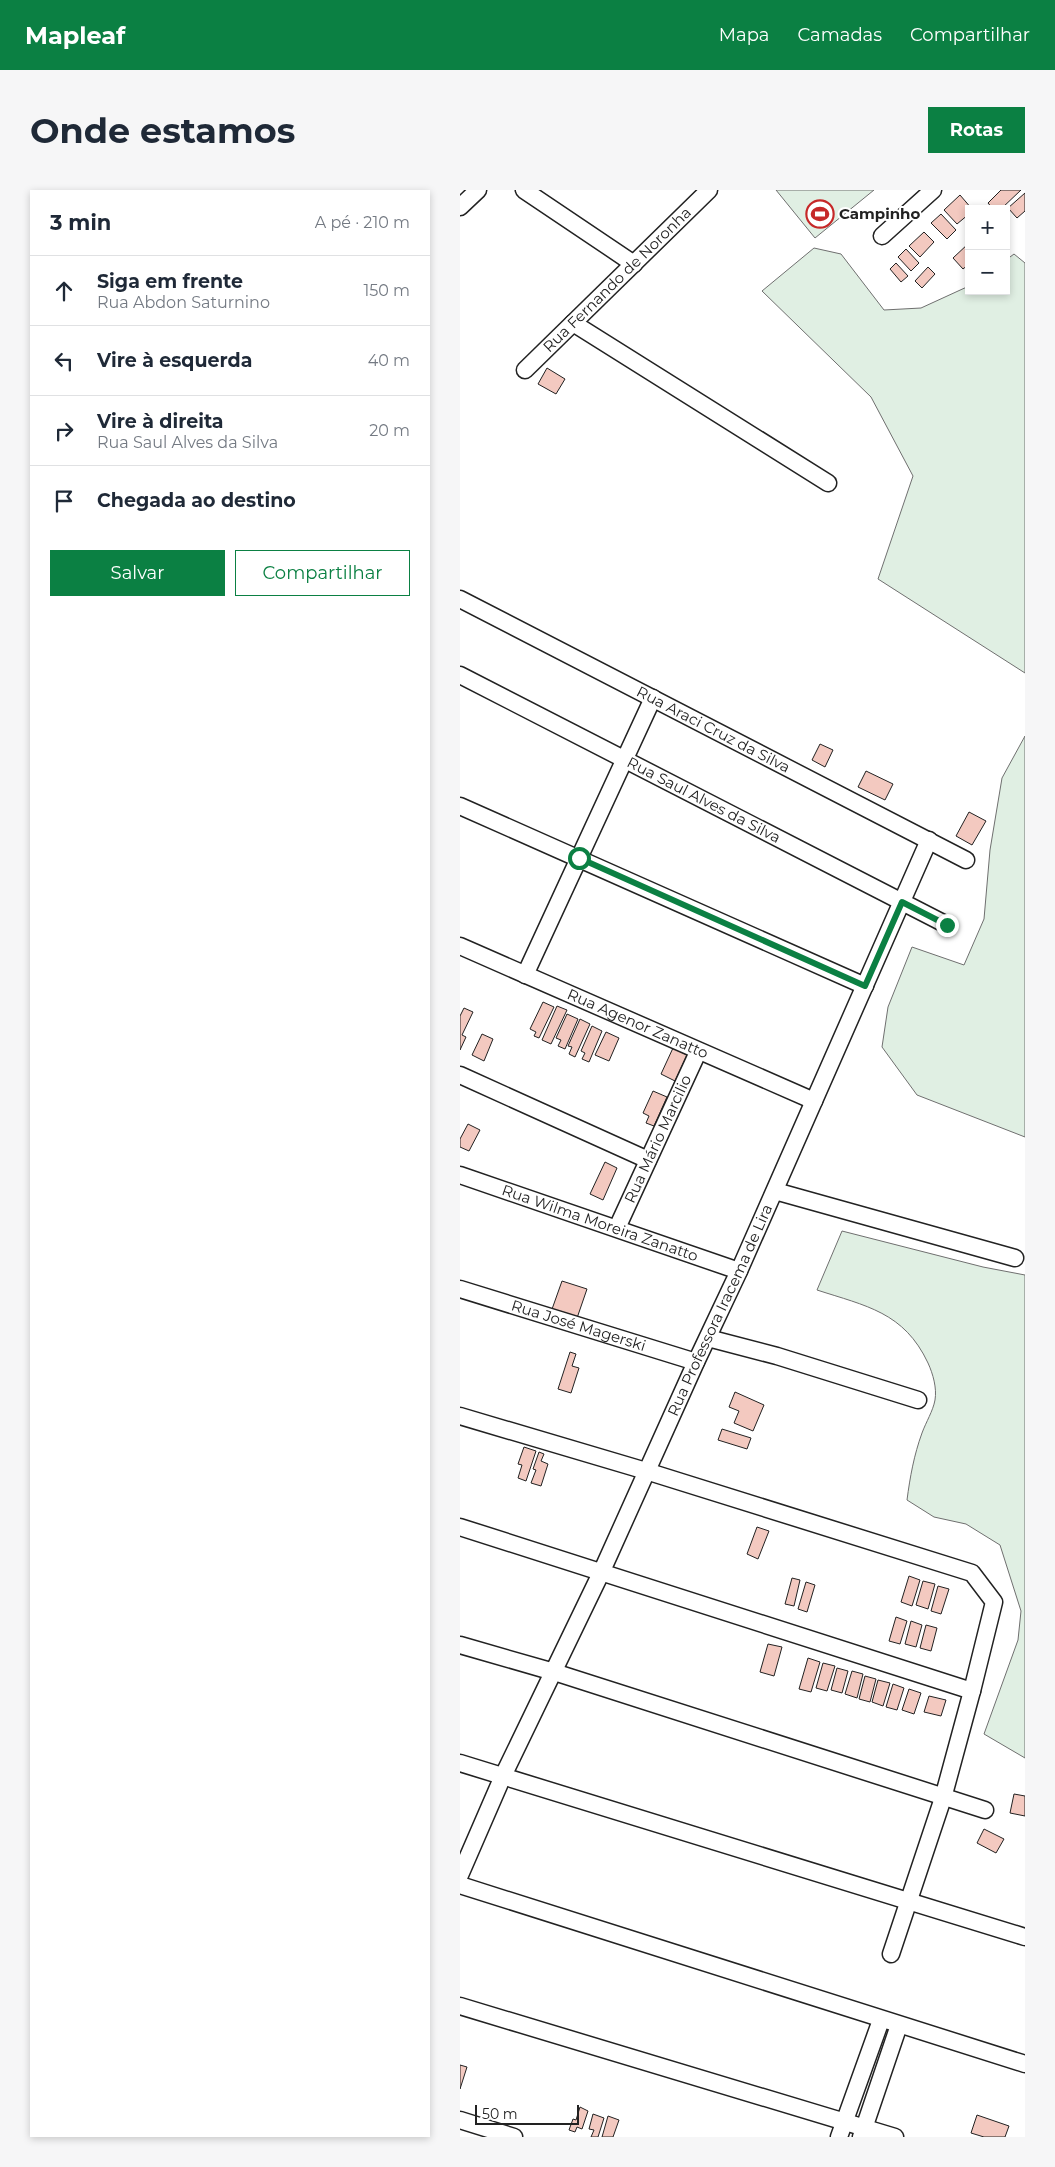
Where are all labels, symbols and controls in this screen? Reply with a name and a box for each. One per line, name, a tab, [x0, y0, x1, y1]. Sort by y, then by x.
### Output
text: Mapleaf	[25, 21, 125, 50]
text: Mapa	[719, 24, 769, 46]
text: Camadas	[797, 24, 882, 46]
text: Compartilhar	[910, 24, 1030, 46]
button: Rotas	[928, 107, 1025, 153]
text: Onde estamos	[30, 109, 295, 152]
sports icon: Campinho	[805, 199, 835, 229]
street label: Rua Fernando de Noronha	[539, 203, 695, 356]
place label: Campinho	[839, 204, 920, 223]
map controls	[965, 205, 1010, 295]
button: +	[965, 205, 1010, 250]
text: 3 min	[50, 210, 111, 235]
text: A pé · 210 m	[315, 213, 410, 232]
button: −	[965, 250, 1010, 295]
text: Siga em frente	[97, 270, 243, 293]
icon: ahead	[50, 277, 78, 305]
text: 150 m	[363, 281, 410, 300]
text: Rua Abdon Saturnino	[97, 293, 270, 312]
icon: left	[50, 347, 78, 375]
text: Vire à esquerda	[97, 349, 252, 372]
text: 40 m	[368, 351, 410, 370]
text: Vire à direita	[97, 410, 224, 433]
icon: right	[50, 417, 78, 445]
text: 20 m	[369, 421, 410, 440]
text: Rua Saul Alves da Silva	[97, 433, 278, 452]
icon: arrive	[50, 487, 78, 515]
text: Chegada ao destino	[97, 489, 296, 512]
button: Salvar	[50, 550, 225, 596]
button: Compartilhar	[235, 550, 410, 596]
street label: Rua Araci Cruz da Silva	[633, 682, 794, 777]
street label: Rua Saul Alves da Silva	[624, 752, 784, 847]
route start	[568, 847, 591, 870]
route end	[936, 914, 959, 937]
street label: Rua Agenor Zanatto	[564, 984, 711, 1063]
street label: Rua Mário Marcilio	[620, 1072, 695, 1206]
street label: Rua Wilma Moreira Zanatto	[499, 1180, 701, 1265]
street label: Rua Professora Iracema de Lira	[663, 1201, 776, 1419]
street label: Rua José Magerski	[509, 1295, 648, 1355]
scale bar	[475, 2102, 579, 2125]
text: 50 m	[482, 2105, 518, 2123]

